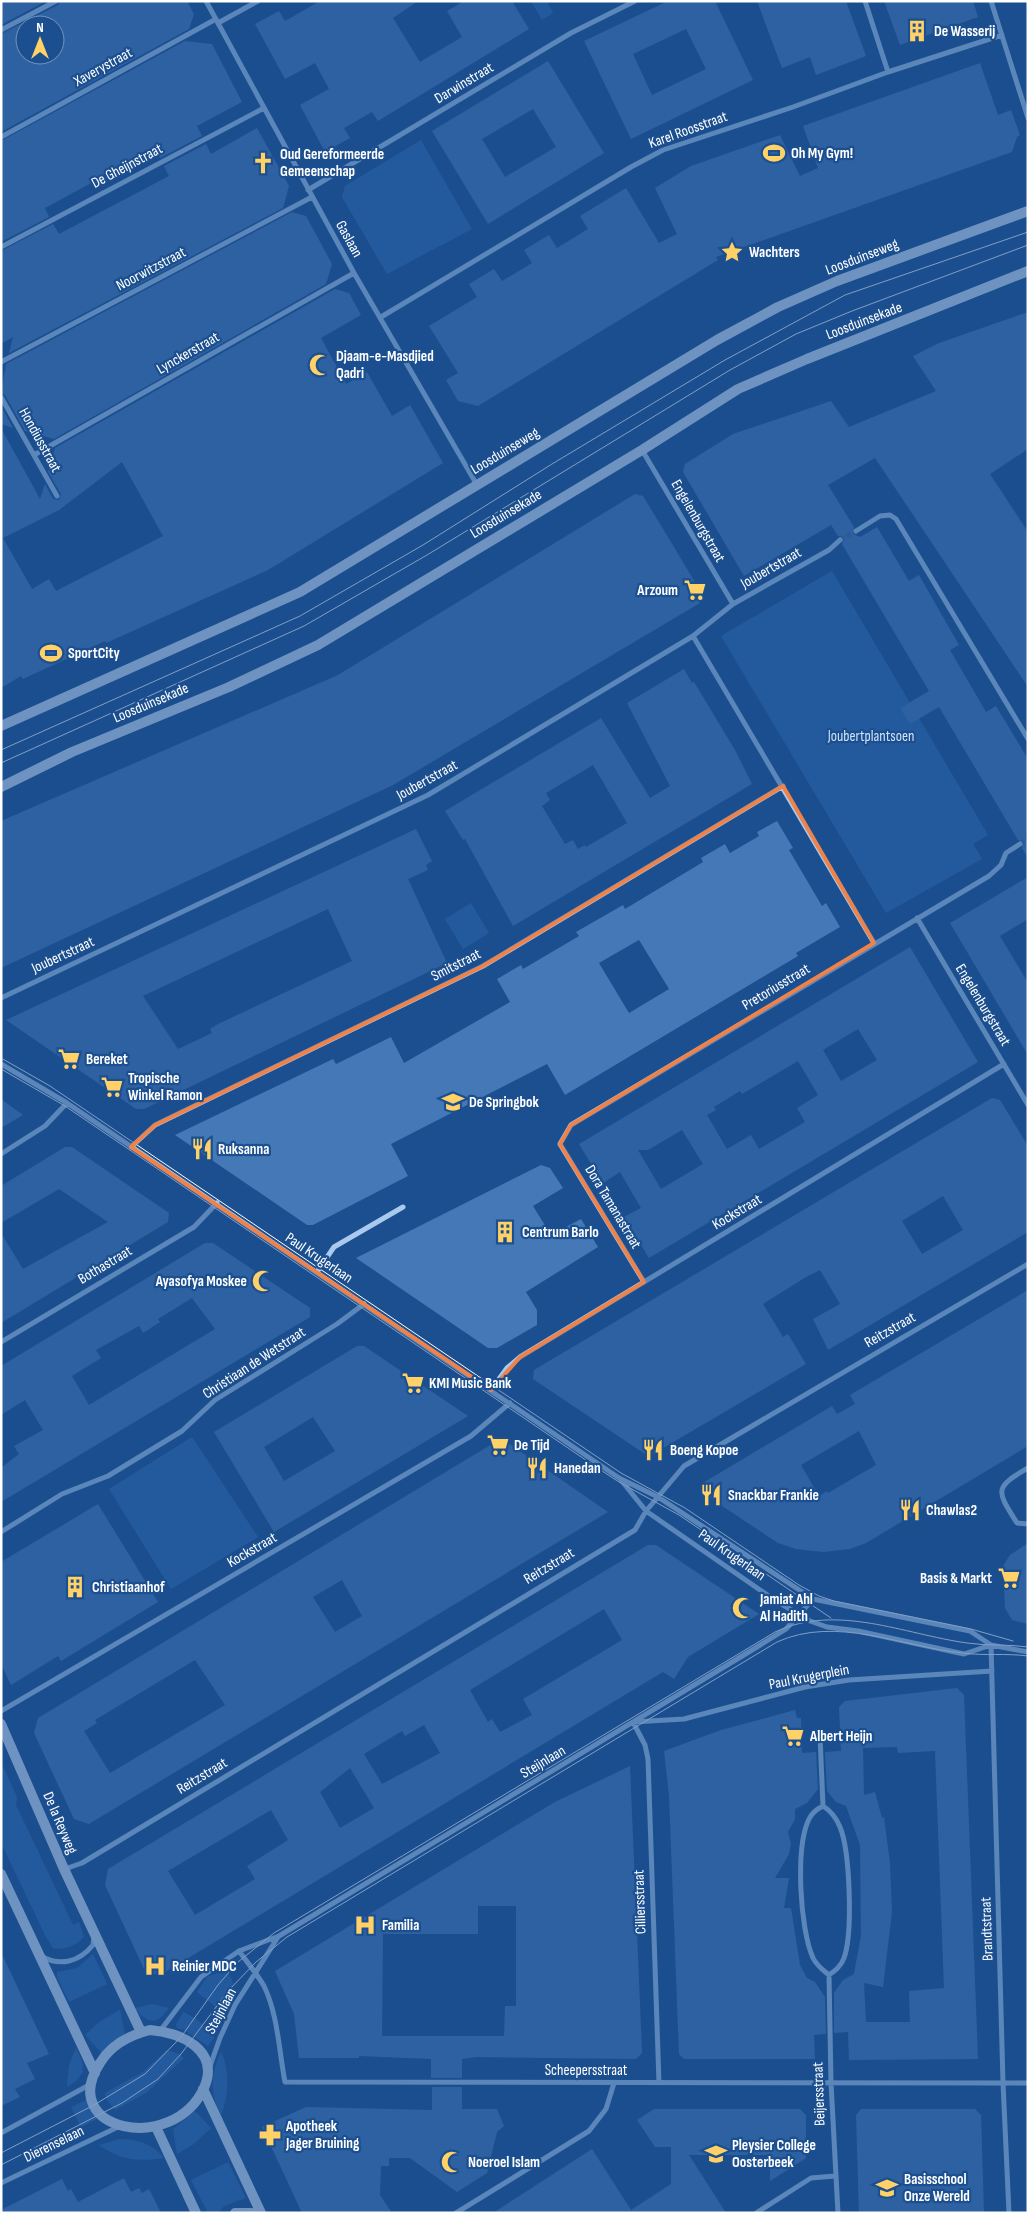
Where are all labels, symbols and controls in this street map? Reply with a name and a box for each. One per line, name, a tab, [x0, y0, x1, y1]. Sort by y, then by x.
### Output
north arrow	[15, 15, 65, 65]
building icon: De Wasserij	[904, 18, 930, 44]
text: N	[36, 19, 44, 36]
place label: De Wasserij	[934, 22, 995, 41]
street label: Xaverystraat	[70, 43, 136, 91]
street label: Darwinstraat	[431, 58, 497, 108]
street label: Karel Roosstraat	[646, 107, 730, 153]
street label: De Gheijnstraat	[88, 139, 166, 193]
sports icon: Oh My Gym!	[761, 140, 787, 166]
place label: Oh My Gym!	[791, 144, 853, 163]
place label: Oud Gereformeerde Gemeenschap	[280, 145, 384, 181]
church icon: Oud Gereformeerde Gemeenschap	[250, 150, 276, 176]
street label: Gaslaan	[331, 217, 367, 261]
street label: Loosduinseweg	[823, 234, 901, 280]
place icon: Wachters	[719, 239, 745, 265]
street label: Noorwitzstraat	[113, 243, 189, 295]
place label: Wachters	[749, 243, 800, 262]
street label: Loosduinsekade	[823, 298, 905, 344]
street label: Lynckerstraat	[153, 327, 223, 379]
place label: Djaam-e-Masdjied Qadri	[336, 347, 434, 383]
mosque icon: Djaam-e-Masdjied Qadri	[307, 352, 333, 378]
street label: Hondiusstraat	[14, 404, 66, 476]
street label: Loosduinseweg	[467, 423, 543, 479]
street label: Engelenburgstraat	[667, 476, 730, 566]
street label: Loosduinsekade	[467, 485, 545, 543]
street label: Joubertstraat	[736, 543, 805, 593]
supermarket icon: Arzoum	[682, 577, 708, 603]
place label: Arzoum	[636, 581, 678, 600]
sports icon: SportCity	[38, 640, 64, 666]
place label: SportCity	[68, 644, 120, 663]
street label: Loosduinsekade	[110, 679, 192, 727]
park label: Joubertplantsoen	[827, 727, 914, 746]
street label: Joubertstraat	[392, 755, 461, 805]
street label: Joubertstraat	[28, 932, 98, 978]
street label: Smitstraat	[428, 944, 485, 986]
street label: Pretoriusstraat	[739, 959, 814, 1015]
street label: Engelenburgstraat	[951, 961, 1015, 1050]
supermarket icon: Bereket	[56, 1046, 82, 1072]
place label: Bereket	[86, 1050, 128, 1069]
place label: Tropische Winkel Ramon	[128, 1069, 203, 1105]
supermarket icon: Tropische Winkel Ramon	[99, 1074, 125, 1100]
school or university icon: De Springbok	[440, 1089, 466, 1115]
place label: De Springbok	[469, 1093, 540, 1112]
restaurant icon: Ruksanna	[189, 1136, 215, 1162]
place label: Ruksanna	[218, 1140, 269, 1159]
street label: Dora Tamanastraat	[581, 1162, 646, 1253]
street label: Kockstraat	[709, 1190, 766, 1234]
building icon: Centrum Barlo	[492, 1219, 518, 1245]
place label: Centrum Barlo	[522, 1223, 599, 1242]
street label: Paul Krugerlaan	[281, 1228, 357, 1288]
street label: Bothastraat	[74, 1241, 136, 1289]
mosque icon: Ayasofya Moskee	[250, 1268, 276, 1294]
place label: Ayasofya Moskee	[155, 1272, 247, 1291]
street label: Reitzstraat	[861, 1308, 919, 1352]
street label: Christiaan de Wetstraat	[199, 1322, 309, 1403]
supermarket icon: KMI Music Bank	[400, 1370, 426, 1396]
place label: KMI Music Bank	[429, 1374, 512, 1393]
supermarket icon: De Tijd	[485, 1432, 511, 1458]
place label: De Tijd	[514, 1436, 550, 1455]
restaurant icon: Boeng Kopoe	[640, 1437, 666, 1463]
place label: Boeng Kopoe	[670, 1441, 739, 1460]
restaurant icon: Hanedan	[524, 1455, 550, 1481]
place label: Hanedan	[554, 1459, 601, 1478]
restaurant icon: Snackbar Frankie	[698, 1482, 724, 1508]
place label: Snackbar Frankie	[728, 1486, 819, 1505]
restaurant icon: Chawlas2	[897, 1497, 923, 1523]
place label: Chawlas2	[926, 1501, 977, 1520]
street label: Paul Krugerlaan	[695, 1525, 769, 1585]
street label: Kockstraat	[224, 1528, 281, 1572]
street label: Reitzstraat	[520, 1543, 578, 1589]
supermarket icon: Basis & Markt	[996, 1565, 1022, 1591]
place label: Basis & Markt	[920, 1569, 992, 1588]
building icon: Christiaanhof	[62, 1574, 88, 1600]
place label: Christiaanhof	[92, 1578, 165, 1597]
place label: Jamiat Ahl Al Hadith	[759, 1590, 813, 1626]
mosque icon: Jamiat Ahl Al Hadith	[730, 1595, 756, 1621]
street label: Paul Krugerplein	[767, 1660, 851, 1694]
supermarket icon: Albert Heijn	[780, 1723, 806, 1749]
place label: Albert Heijn	[809, 1727, 873, 1746]
street label: Steijnlaan	[517, 1741, 569, 1783]
street label: Reitzstraat	[173, 1753, 231, 1799]
street label: De la Reyweg	[38, 1789, 82, 1857]
street label: Cilliersstraat	[629, 1869, 651, 1934]
street label: Brandtstraat	[976, 1896, 998, 1961]
hospital icon: Familia	[352, 1912, 378, 1938]
place label: Familia	[382, 1916, 419, 1935]
hospital icon: Reinier MDC	[142, 1953, 168, 1979]
place label: Reinier MDC	[172, 1957, 237, 1976]
street label: Steijnlaan	[201, 1985, 241, 2037]
street label: Scheepersstraat	[545, 2061, 628, 2080]
street label: Beijersstraat	[808, 2061, 830, 2126]
place label: Apotheek Jager Bruining	[285, 2117, 360, 2153]
street label: Dierenselaan	[21, 2121, 87, 2167]
pharmacy icon: Apotheek Jager Bruining	[257, 2122, 283, 2148]
place label: Pleysier College Oosterbeek	[732, 2136, 816, 2172]
school or university icon: Pleysier College Oosterbeek	[703, 2141, 729, 2167]
mosque icon: Noeroel Islam	[439, 2149, 465, 2175]
place label: Noeroel Islam	[468, 2153, 540, 2172]
place label: Basisschool Onze Wereld	[904, 2170, 970, 2206]
school or university icon: Basisschool Onze Wereld	[874, 2175, 900, 2201]

